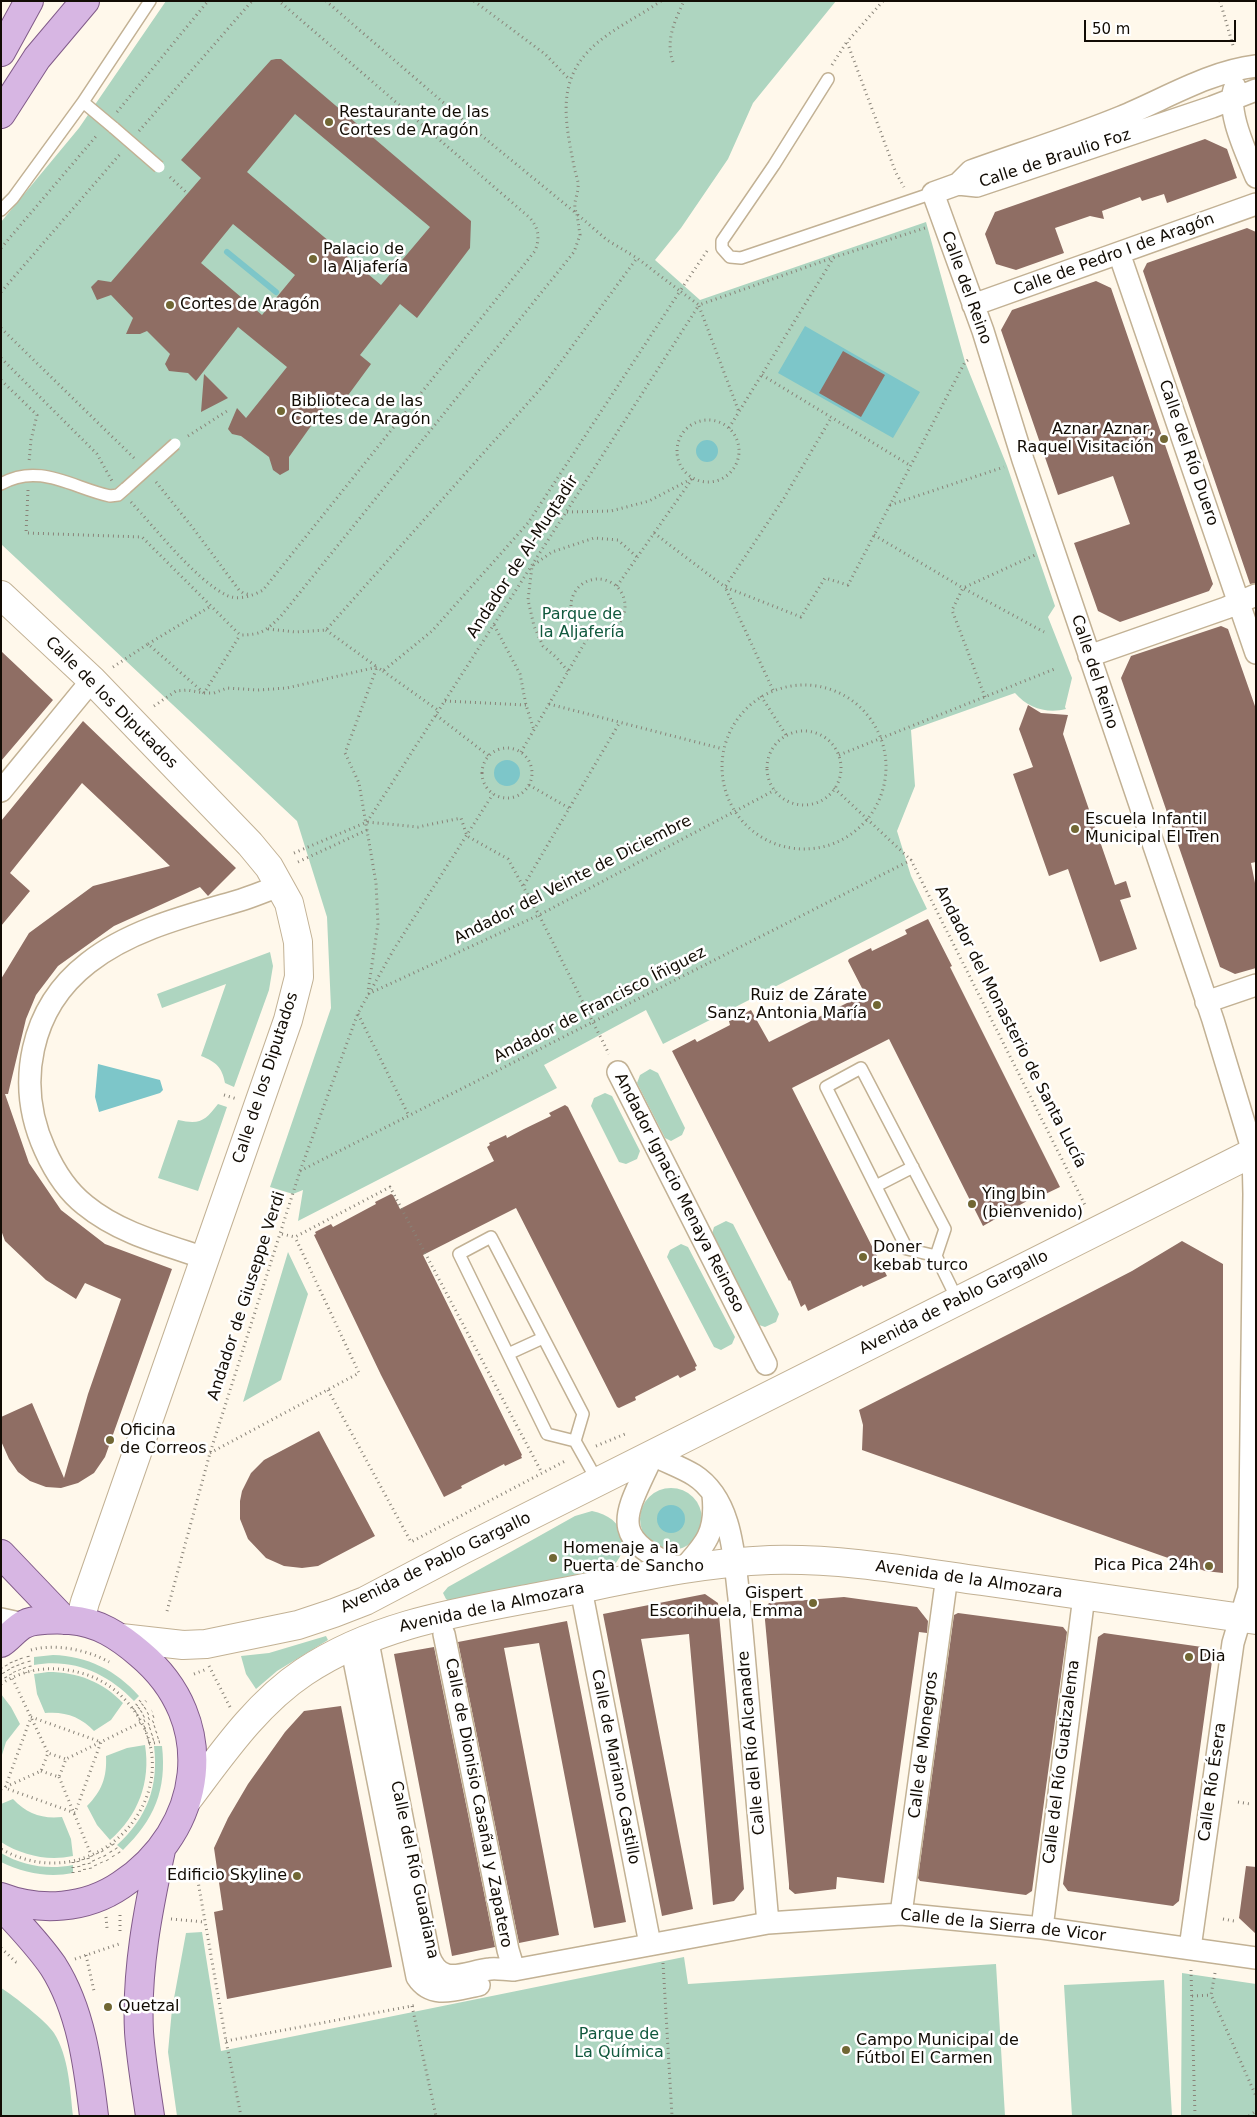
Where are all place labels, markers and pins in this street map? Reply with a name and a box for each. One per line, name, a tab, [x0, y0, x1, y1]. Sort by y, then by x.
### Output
place label: Restaurante de las Cortes de Aragón	[339, 103, 489, 141]
marker: Restaurante de las Cortes de Aragón	[323, 116, 335, 128]
place label: Palacio de la Aljafería	[323, 240, 408, 278]
marker: Palacio de la Aljafería	[307, 253, 319, 265]
place label: Cortes de Aragón	[180, 295, 320, 315]
marker: Cortes de Aragón	[164, 299, 176, 311]
place label: Biblioteca de las Cortes de Aragón	[291, 392, 431, 430]
marker: Biblioteca de las Cortes de Aragón	[275, 405, 287, 417]
place label: Aznar Aznar, Raquel Visitación	[1017, 420, 1154, 458]
marker: Aznar Aznar, Raquel Visitación	[1158, 433, 1170, 445]
place label: Escuela Infantil Municipal El Tren	[1085, 810, 1220, 848]
marker: Escuela Infantil Municipal El Tren	[1069, 823, 1081, 835]
place label: Ruiz de Zárate Sanz, Antonia María	[707, 986, 867, 1024]
marker: Ruiz de Zárate Sanz, Antonia María	[871, 999, 883, 1011]
place label: Ying bin (bienvenido)	[982, 1185, 1083, 1223]
marker: Ying bin (bienvenido)	[966, 1198, 978, 1210]
place label: Doner kebab turco	[873, 1238, 968, 1276]
marker: Doner kebab turco	[857, 1251, 869, 1263]
place label: Oficina de Correos	[120, 1421, 207, 1459]
marker: Oficina de Correos	[104, 1434, 116, 1446]
place label: Homenaje a la Puerta de Sancho	[563, 1539, 704, 1577]
marker: Homenaje a la Puerta de Sancho	[547, 1552, 559, 1564]
place label: Pica Pica 24h	[1094, 1556, 1199, 1576]
marker: Pica Pica 24h	[1203, 1560, 1215, 1572]
place label: Gispert Escorihuela, Emma	[649, 1584, 803, 1622]
marker: Gispert Escorihuela, Emma	[807, 1597, 819, 1609]
place label: Dia	[1199, 1647, 1226, 1667]
marker: Dia	[1183, 1651, 1195, 1663]
place label: Edificio Skyline	[167, 1866, 287, 1886]
marker: Edificio Skyline	[291, 1870, 303, 1882]
place label: Quetzal	[118, 1997, 180, 2017]
marker: Quetzal	[102, 2001, 114, 2013]
place label: Campo Municipal de Fútbol El Carmen	[856, 2031, 1019, 2069]
marker: Campo Municipal de Fútbol El Carmen	[840, 2044, 852, 2056]

